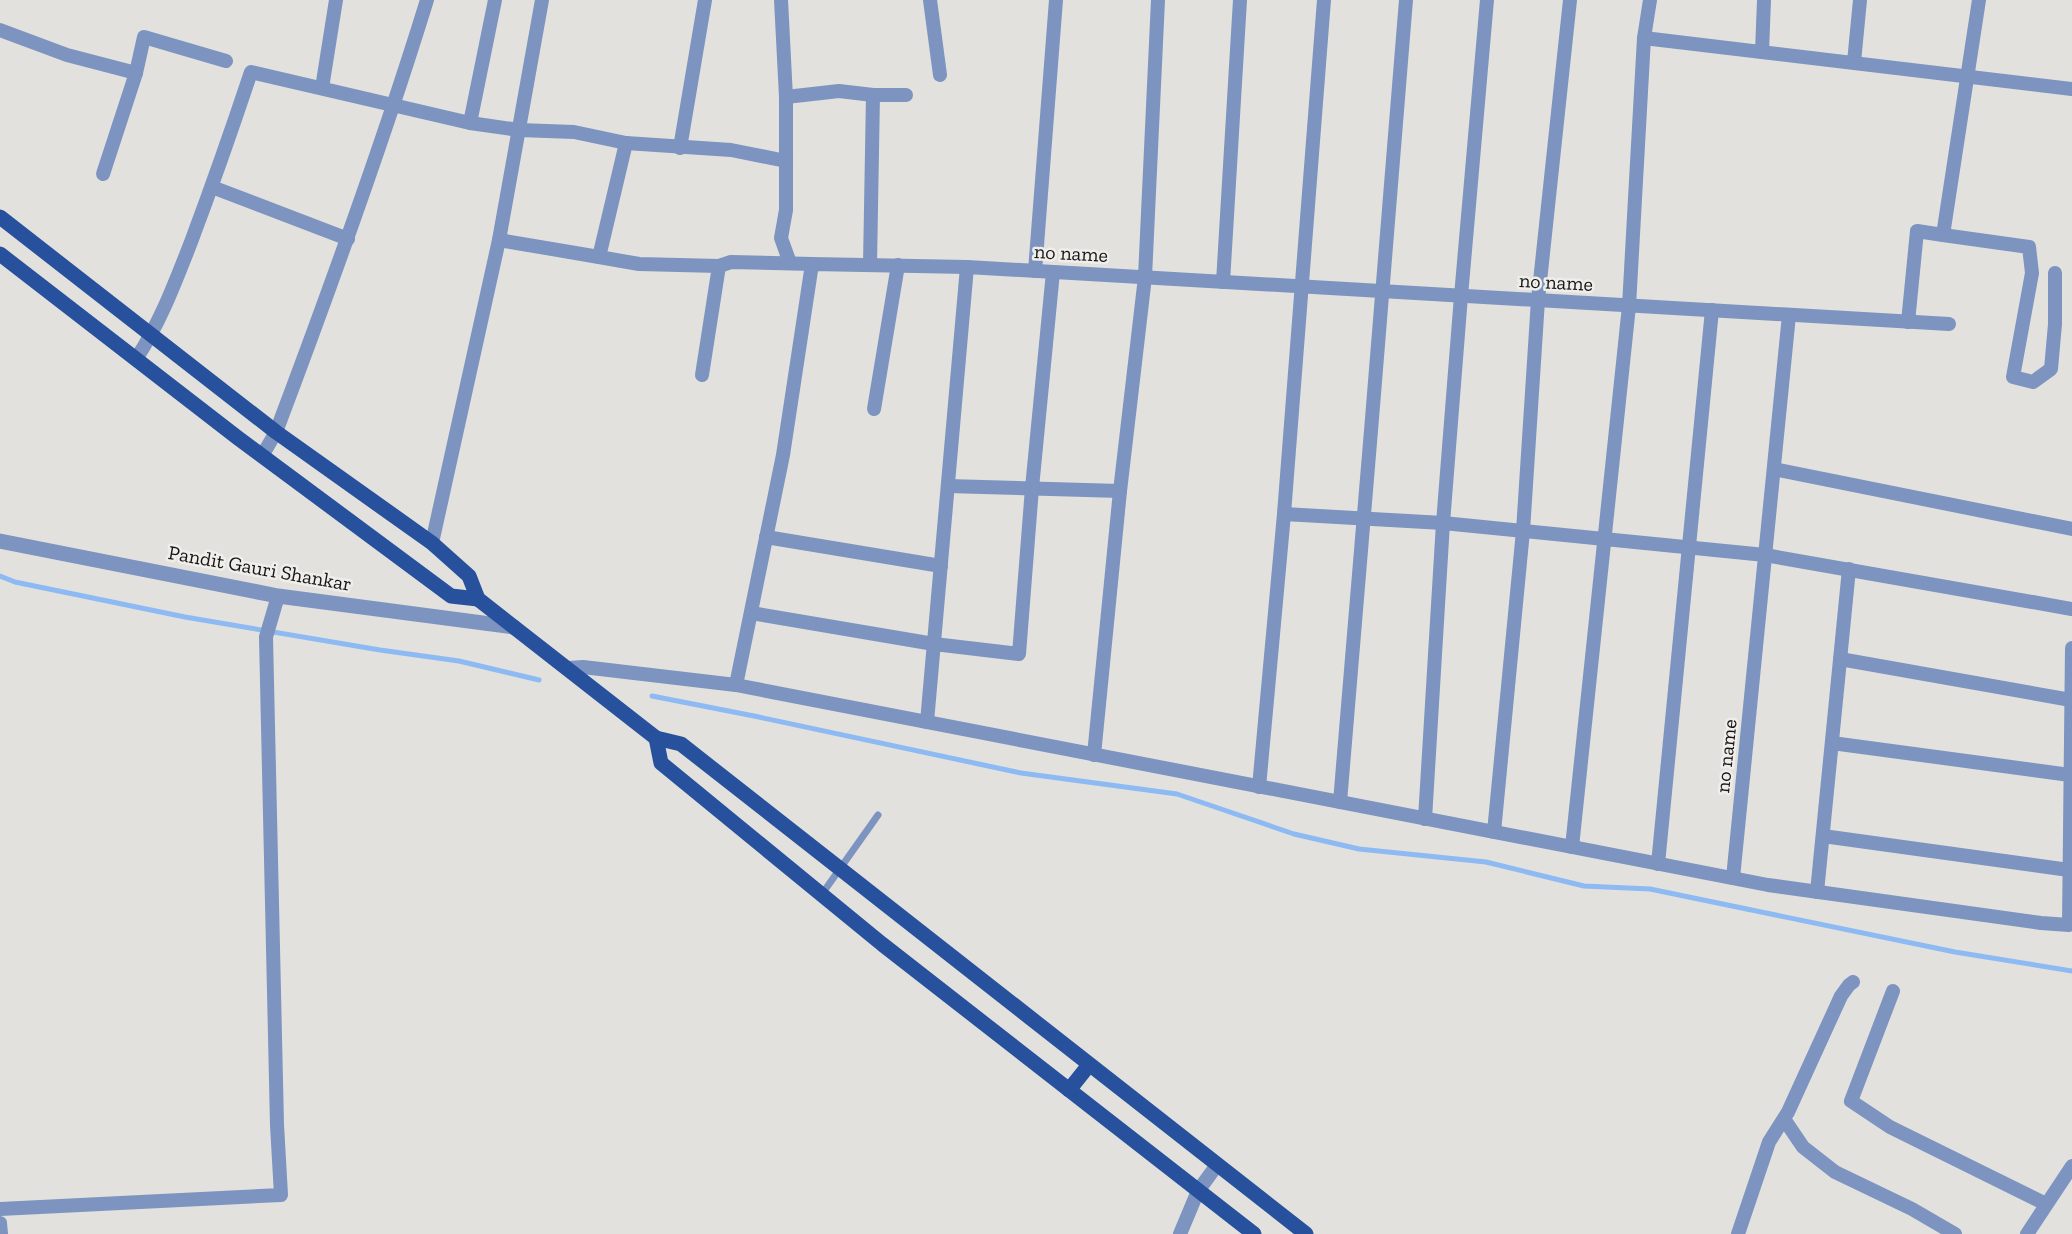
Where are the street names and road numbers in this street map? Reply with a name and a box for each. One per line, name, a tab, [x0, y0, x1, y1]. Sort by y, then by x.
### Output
street label: no name	[1033, 239, 1109, 267]
street label: no name	[1518, 268, 1594, 296]
street label: Pandit Gauri Shankar	[166, 540, 354, 596]
street label: no name	[1710, 718, 1742, 794]

